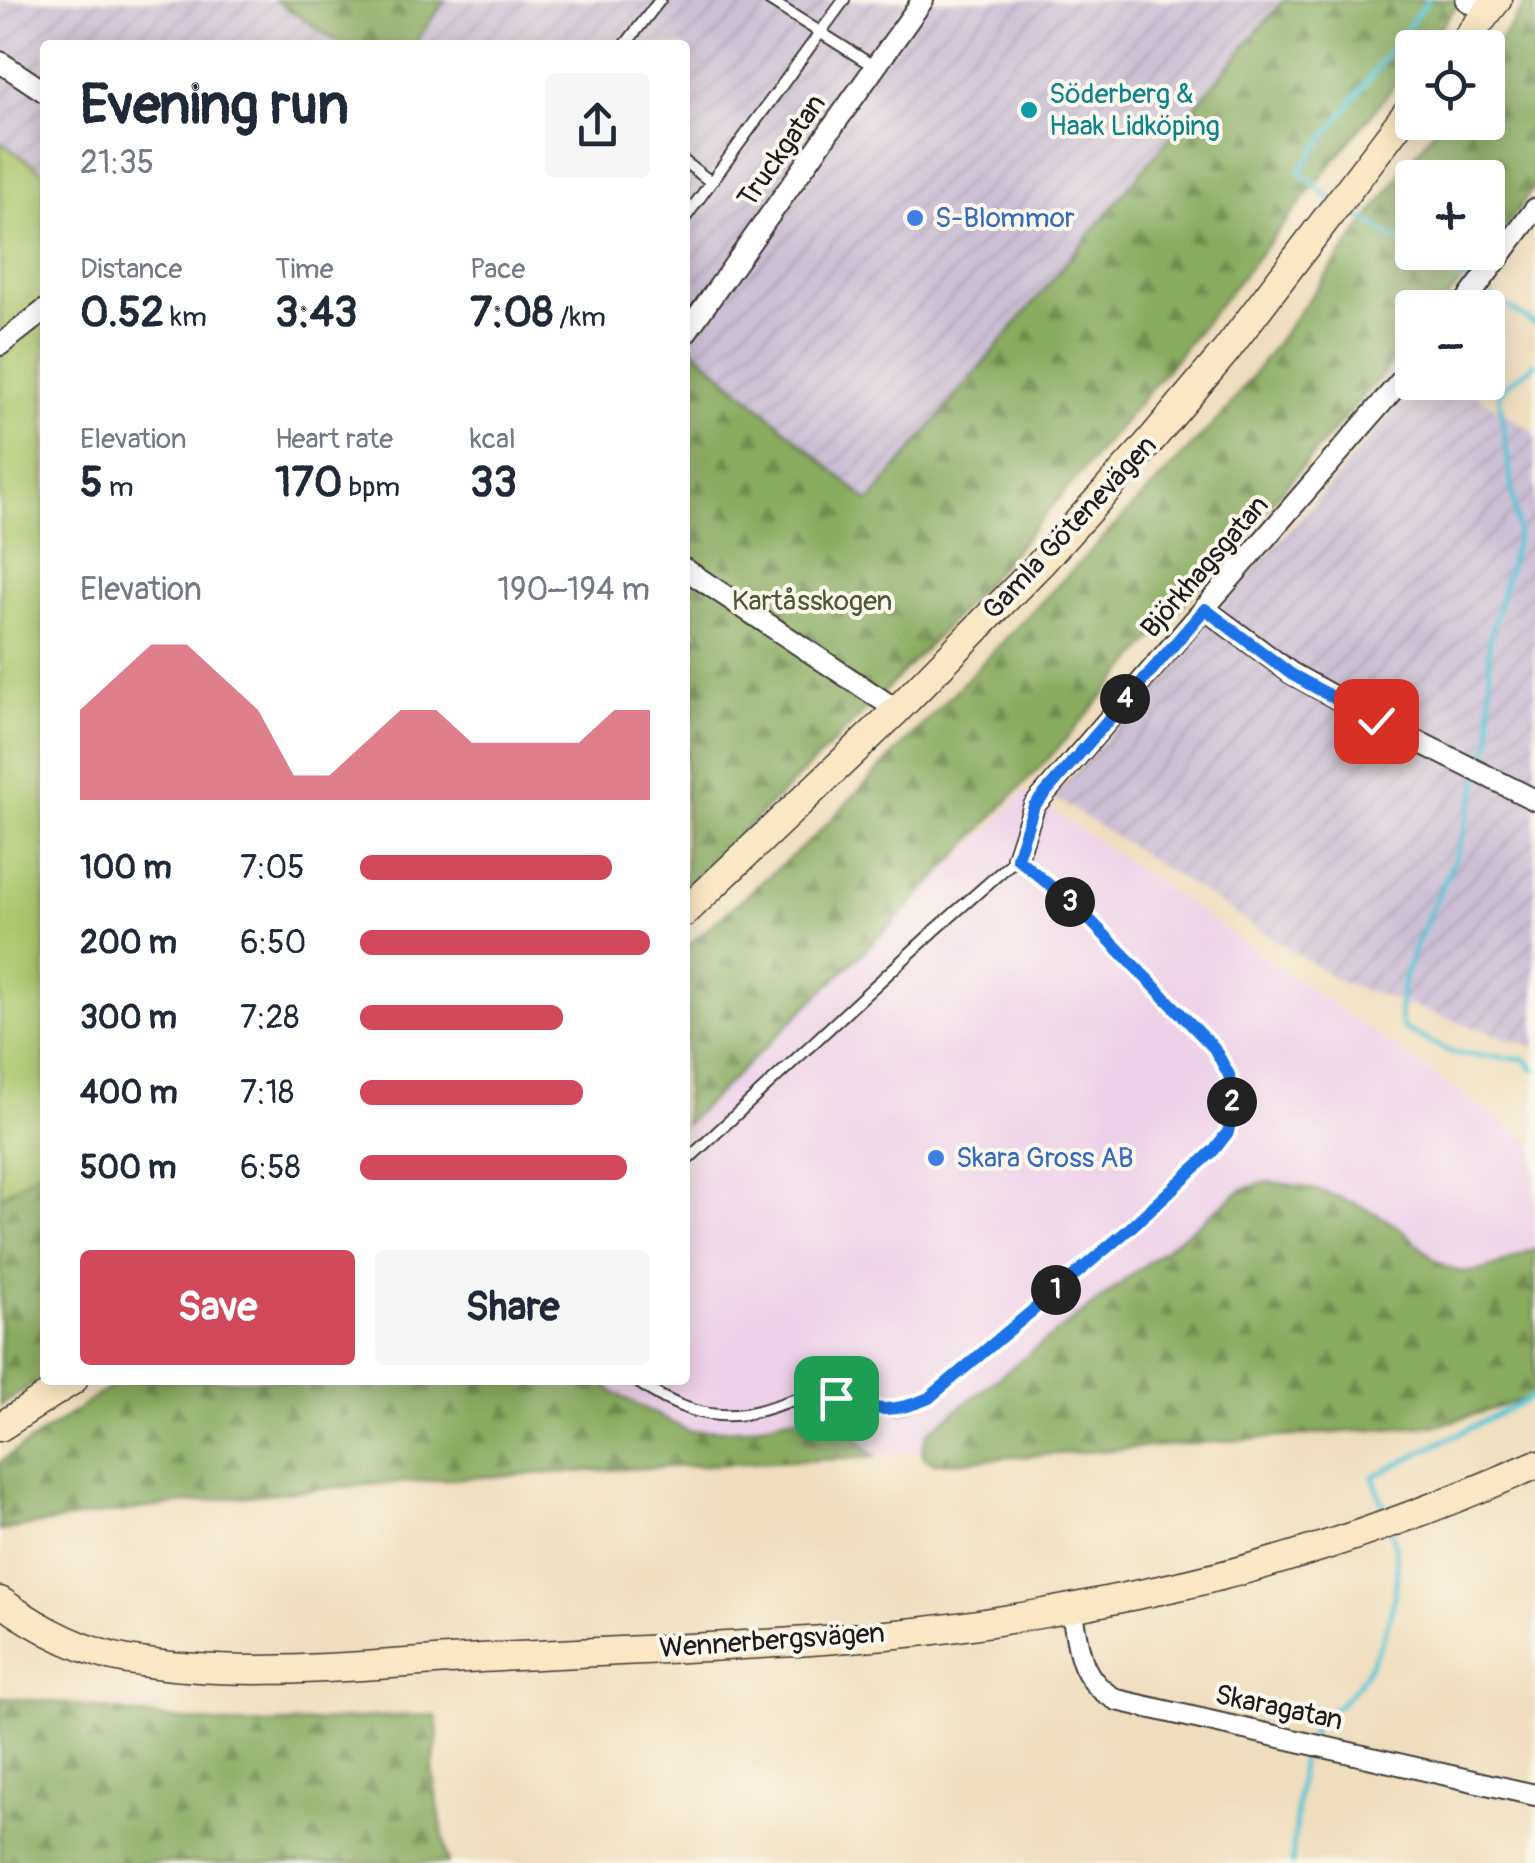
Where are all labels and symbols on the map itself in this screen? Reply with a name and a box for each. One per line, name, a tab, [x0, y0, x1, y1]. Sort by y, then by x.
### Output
place label: Söderberg & Haak Lidköping	[1049, 77, 1220, 144]
street label: Truckgatan	[730, 88, 834, 214]
marker: Söderberg & Haak Lidköping	[1018, 99, 1040, 121]
place label: S-Blommor	[935, 201, 1075, 236]
marker: S-Blommor	[904, 207, 926, 229]
street label: Gamla Götenevägen	[976, 429, 1164, 627]
street label: Björkhagsgatan	[1134, 488, 1276, 646]
park label: Kartåsskogen	[732, 584, 892, 619]
pin: 4	[1100, 674, 1150, 724]
pin	[1334, 679, 1419, 764]
pin: 3	[1045, 877, 1095, 927]
pin: 2	[1207, 1077, 1257, 1127]
place label: Skara Gross AB	[956, 1141, 1134, 1176]
marker: Skara Gross AB	[925, 1147, 947, 1169]
pin: 1	[1031, 1265, 1081, 1315]
pin	[794, 1356, 879, 1441]
street label: Wennerbergsvägen	[658, 1616, 886, 1666]
street label: Skaragatan	[1212, 1677, 1346, 1739]

